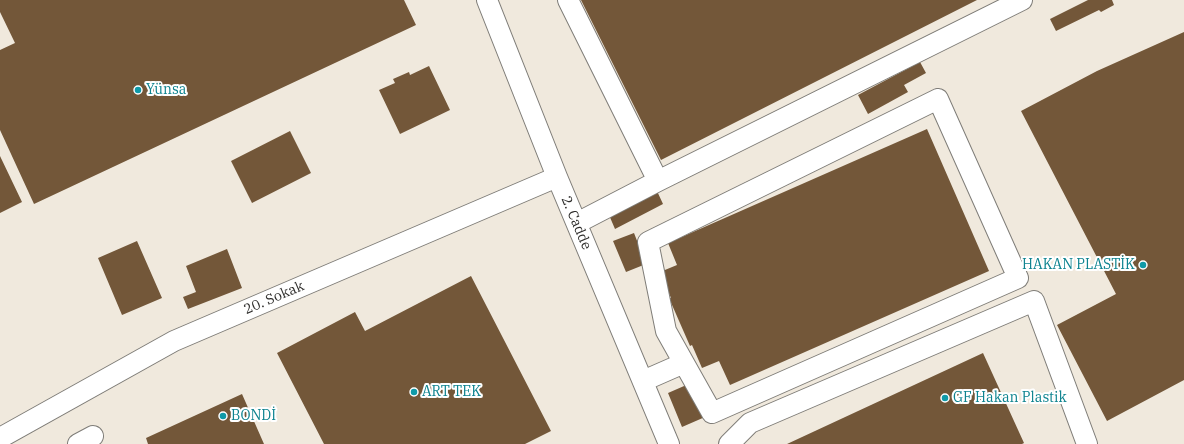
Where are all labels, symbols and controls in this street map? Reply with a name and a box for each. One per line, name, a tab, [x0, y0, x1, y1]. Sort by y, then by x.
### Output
place label: Yünsa	[146, 82, 186, 98]
marker: Yünsa	[133, 85, 143, 95]
street label: 2. Cadde	[557, 194, 595, 252]
place label: HAKAN PLASTİK	[1022, 257, 1135, 273]
marker: HAKAN PLASTİK	[1138, 260, 1148, 270]
street label: 20. Sokak	[241, 278, 307, 318]
place label: ART TEK	[422, 384, 481, 400]
marker: ART TEK	[409, 387, 419, 397]
place label: GF Hakan Plastik	[953, 390, 1067, 406]
marker: GF Hakan Plastik	[940, 393, 950, 403]
place label: BONDİ	[231, 408, 276, 424]
marker: BONDİ	[218, 411, 228, 421]

